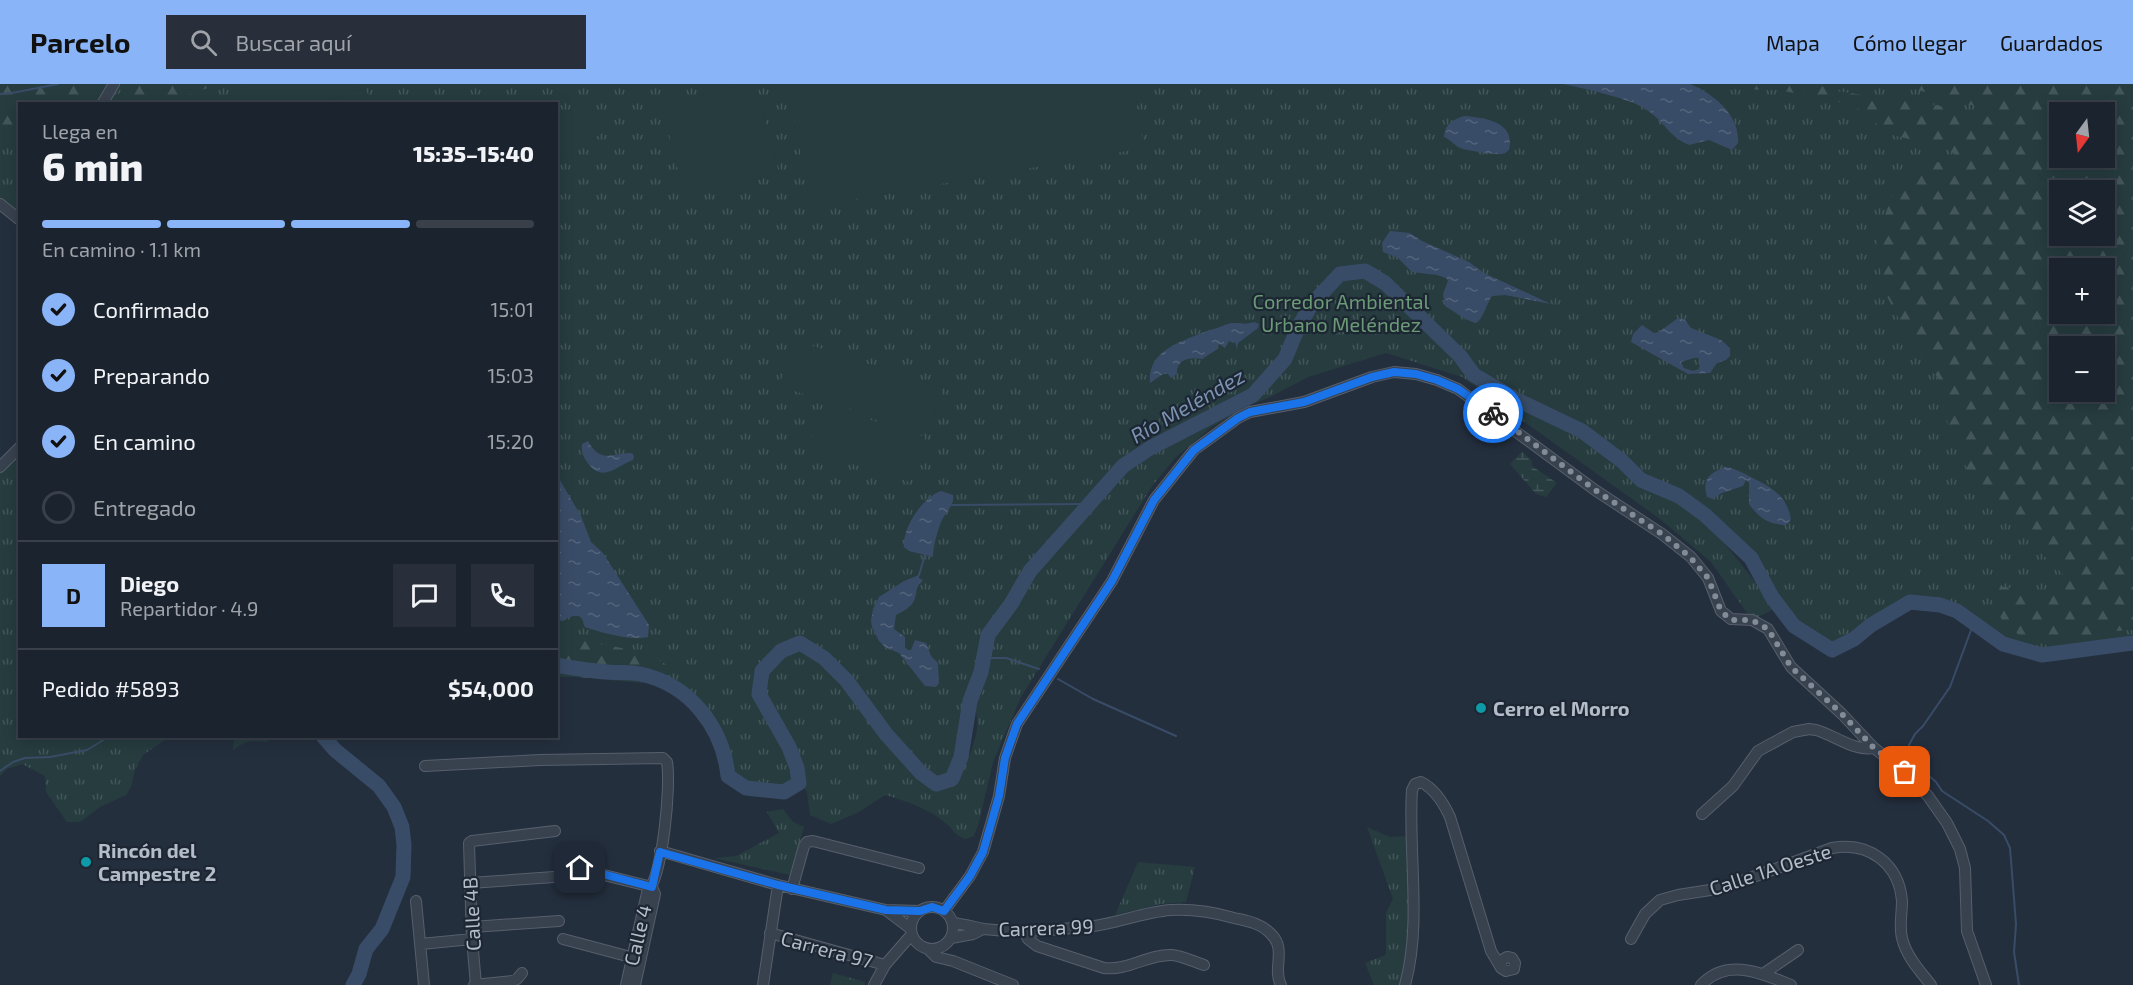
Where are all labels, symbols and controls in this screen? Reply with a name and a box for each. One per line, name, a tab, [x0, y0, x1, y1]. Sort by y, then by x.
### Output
search box	[166, 15, 586, 69]
text: Parcelo	[30, 25, 130, 59]
icon: search	[187, 26, 220, 59]
text: Buscar aquí	[235, 29, 352, 55]
text: Mapa	[1766, 30, 1820, 55]
text: Cómo llegar	[1853, 30, 1967, 55]
text: Guardados	[2000, 30, 2103, 55]
north arrow	[2049, 102, 2115, 168]
map controls	[2049, 102, 2115, 402]
text: Llega en	[42, 119, 118, 143]
text: 15:35–15:40	[413, 140, 534, 166]
text: 6 min	[42, 142, 143, 189]
button: layers	[2049, 180, 2115, 246]
text: En camino · 1.1 km	[42, 237, 201, 261]
button: +	[2049, 258, 2115, 324]
park label: Corredor Ambiental Urbano Meléndez	[1253, 289, 1430, 336]
icon: check	[42, 293, 75, 326]
text: Confirmado	[93, 296, 209, 322]
text: 15:01	[491, 297, 534, 321]
button: −	[2049, 336, 2115, 402]
icon: check	[42, 359, 75, 392]
text: Preparando	[93, 362, 210, 388]
water label: Río Meléndez	[1125, 362, 1249, 448]
text: 15:03	[487, 363, 534, 387]
courier	[1463, 383, 1523, 443]
icon: bike	[1477, 397, 1510, 430]
icon: check	[42, 425, 75, 458]
text: En camino	[93, 428, 196, 454]
text: 15:20	[487, 429, 534, 453]
text: Entregado	[93, 494, 196, 520]
button: chat	[393, 564, 456, 627]
button: phone	[471, 564, 534, 627]
text: Diego	[120, 570, 179, 596]
text: D	[66, 582, 81, 608]
text: Repartidor · 4.9	[120, 596, 259, 620]
text: Pedido #5893	[42, 675, 180, 701]
text: $54,000	[448, 675, 534, 701]
place label: Cerro el Morro	[1493, 696, 1630, 720]
marker: Cerro el Morro	[1474, 701, 1488, 715]
pin	[1879, 746, 1930, 797]
icon: bag	[1888, 755, 1921, 788]
place label: Rincón del Campestre 2	[98, 838, 216, 885]
street label: Calle 1A Oeste	[1706, 838, 1834, 900]
pin	[554, 842, 605, 893]
icon: home	[563, 851, 596, 884]
marker: Rincón del Campestre 2	[79, 855, 93, 869]
street label: Calle 4B	[457, 876, 485, 952]
street label: Calle 4	[618, 902, 656, 968]
street label: Carrera 99	[998, 913, 1094, 941]
street label: Carrera 97	[778, 925, 876, 973]

